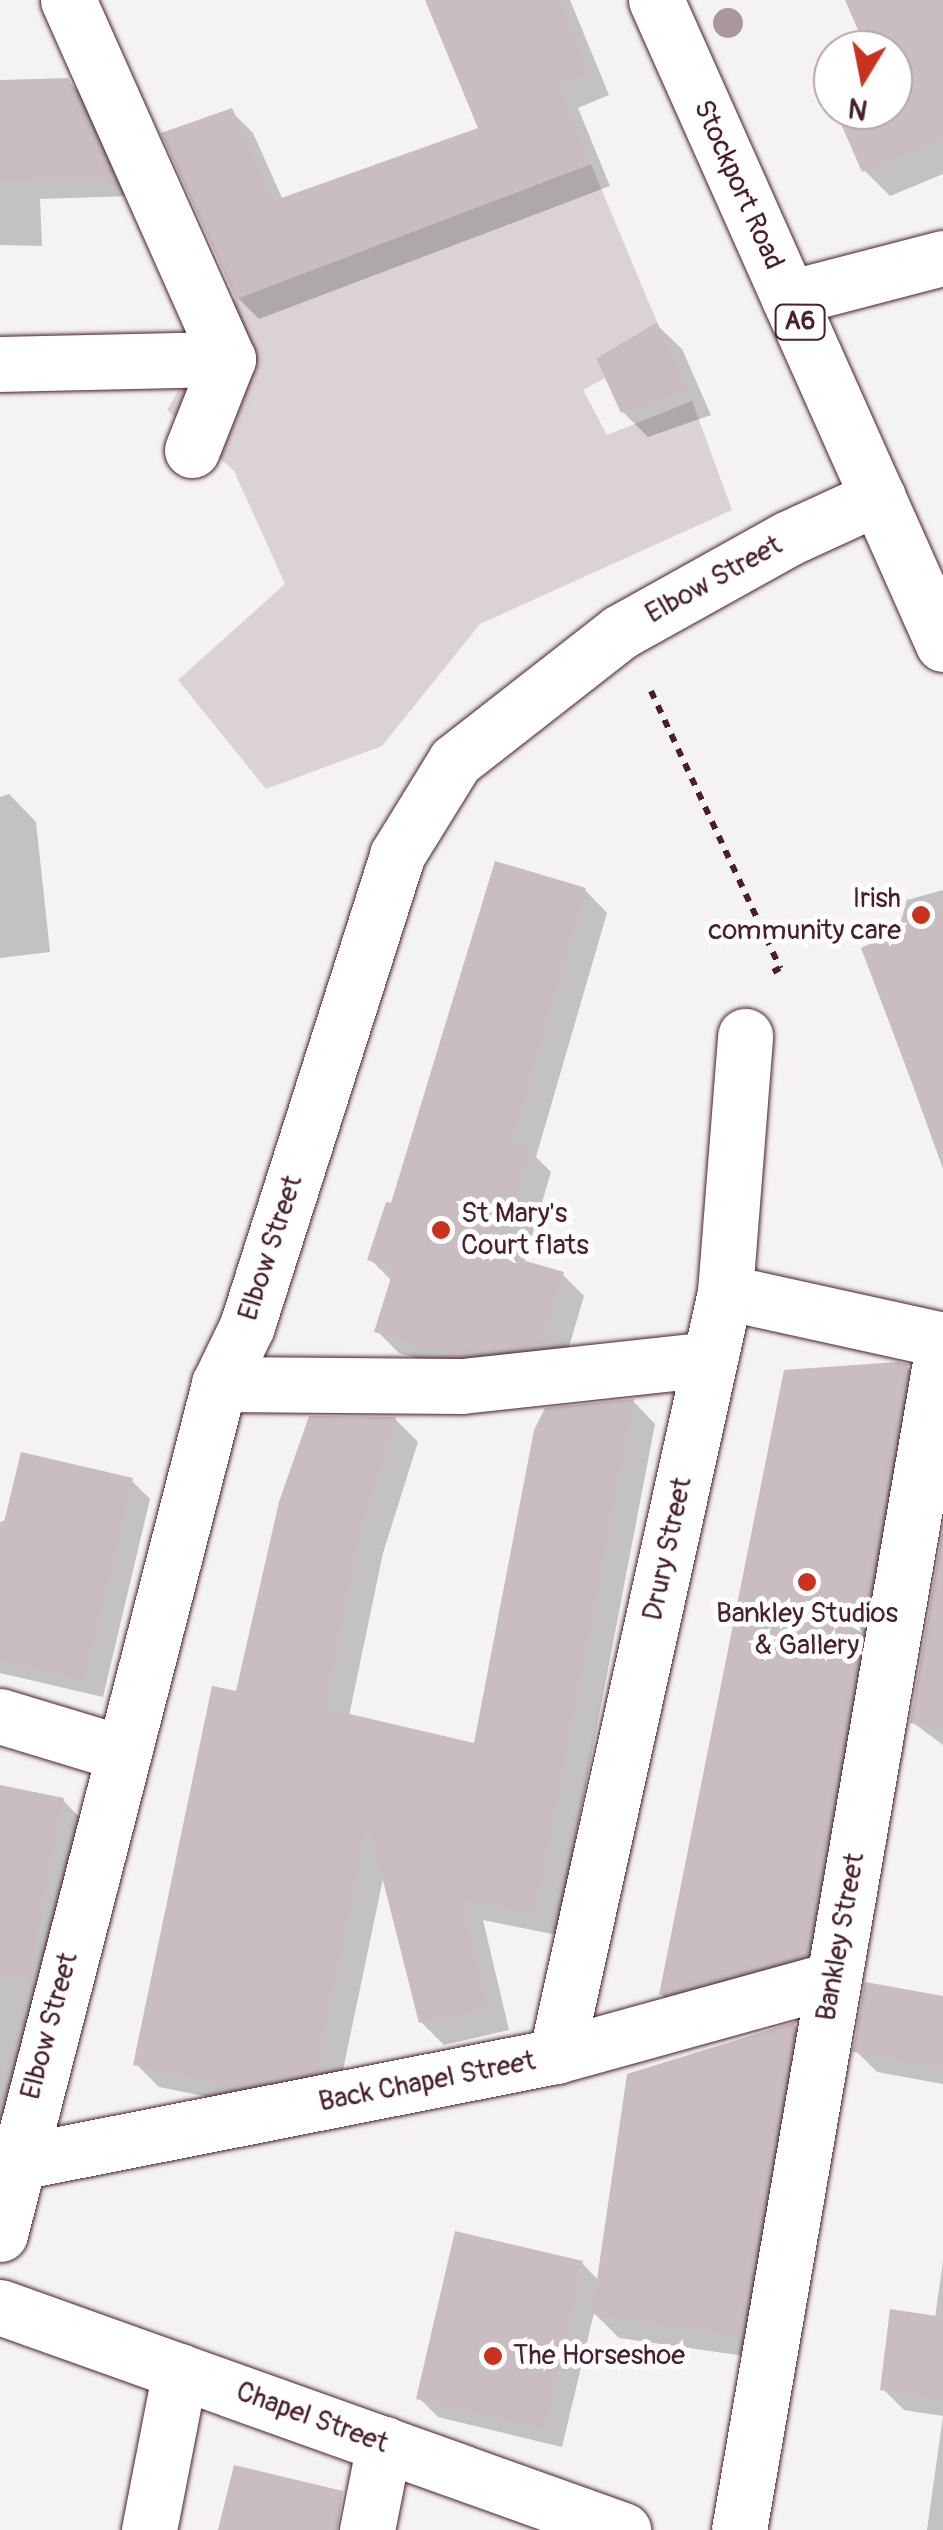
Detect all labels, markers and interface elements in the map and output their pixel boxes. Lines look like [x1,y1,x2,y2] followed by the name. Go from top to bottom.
[813,30,913,130] north arrow
[846,89,870,127] text: N
[686,95,790,275] street label: Stockport Road
[772,302,828,342] road number: A6
[640,529,788,631] street label: Elbow Street
[708,882,901,948] place label: Irish community care
[910,904,932,926] marker: Irish community care
[232,1171,310,1325] street label: Elbow Street
[461,1197,589,1263] place label: St Mary's Court flats
[430,1219,452,1241] marker: St Mary's Court flats
[636,1474,700,1624] street label: Drury Street
[796,1571,818,1593] marker: Bankley Studios & Gallery
[716,1597,898,1663] place label: Bankley Studios & Gallery
[810,1850,872,2024] street label: Bankley Street
[14,1949,86,2103] street label: Elbow Street
[316,2045,538,2119] street label: Back Chapel Street
[513,2339,685,2373] place label: The Horseshoe
[482,2345,504,2367] marker: The Horseshoe
[231,2375,393,2461] street label: Chapel Street

